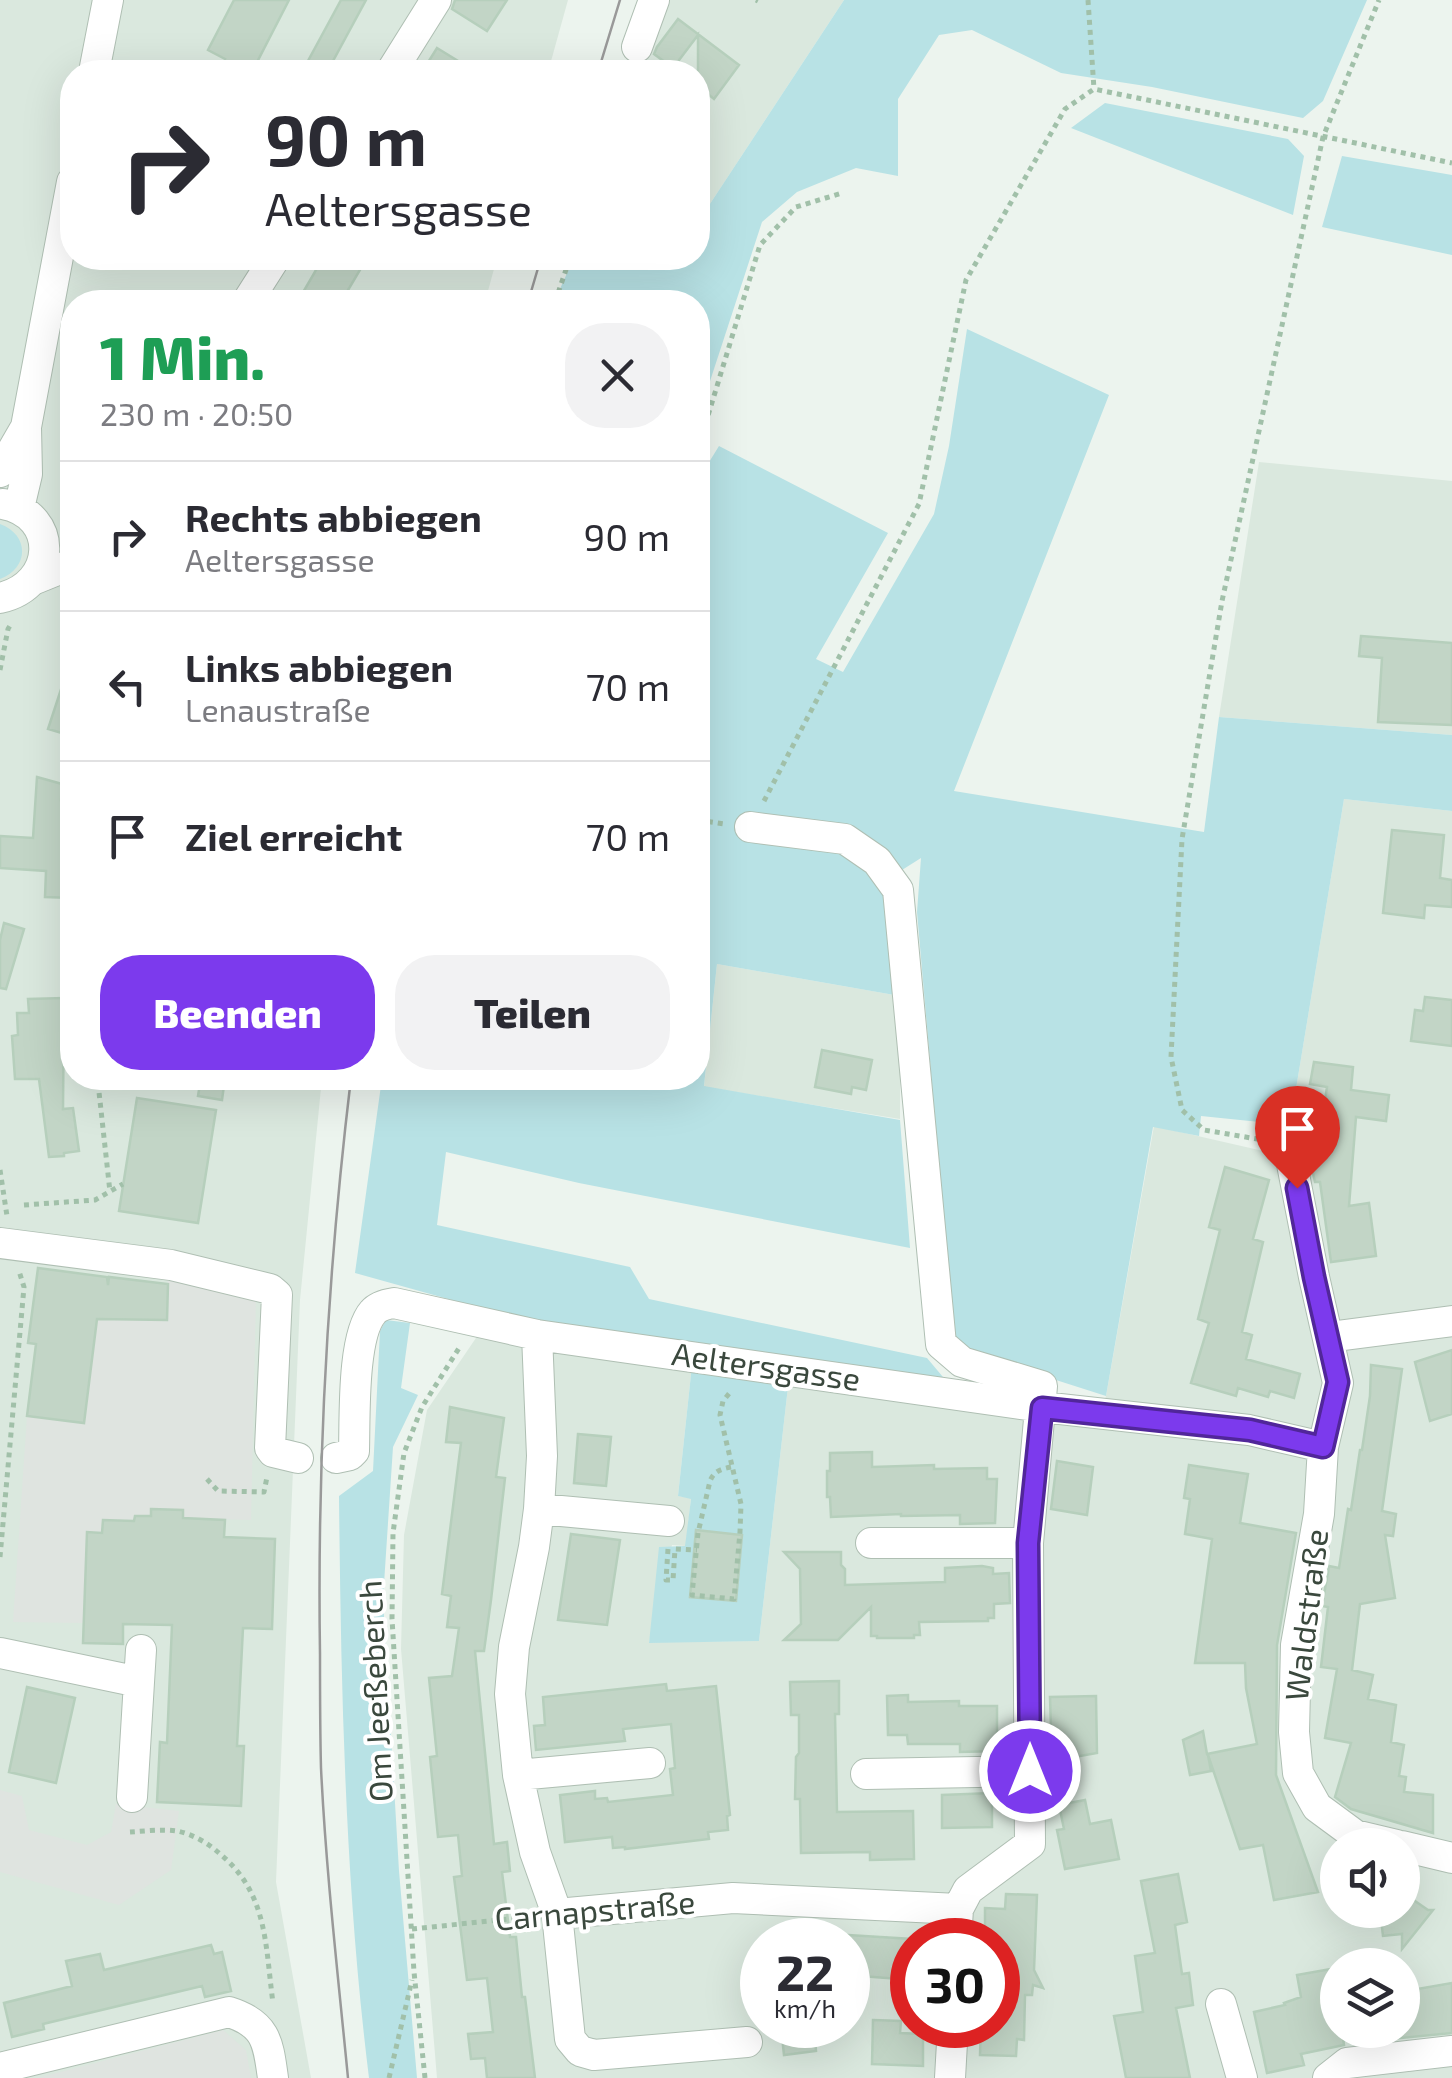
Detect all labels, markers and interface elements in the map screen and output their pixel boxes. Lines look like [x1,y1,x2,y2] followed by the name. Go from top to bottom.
[265,96,427,180] text: 90 m
[100,100,230,230] icon: right
[265,181,532,235] text: Aeltersgasse
[100,320,265,392] text: 1 Min.
[565,323,670,428] button: close
[100,394,293,432] text: 230 m · 20:50
[185,494,482,540] text: Rechts abbiegen
[100,509,155,564] icon: right
[584,513,670,559] text: 90 m
[185,540,375,578] text: Aeltersgasse
[185,644,453,690] text: Links abbiegen
[100,659,155,714] icon: left
[586,663,670,709] text: 70 m
[185,690,371,728] text: Lenaustraße
[100,809,155,864] icon: arrive
[185,813,402,859] text: Ziel erreicht
[586,813,670,859] text: 70 m
[100,955,375,1070] button: Beenden
[395,955,670,1070] button: Teilen
[1255,1086,1340,1189] pin
[1270,1101,1325,1156] icon: arrive
[670,1333,863,1397] street label: Aeltersgasse
[1276,1527,1334,1703] street label: Waldstraße
[349,1579,399,1803] street label: Om Jeeßeberch
[978,1719,1082,1823] position arrow
[1320,1828,1420,2048] map controls
[1320,1828,1420,1928] button: sound
[493,1881,697,1937] street label: Carnapstraße
[890,1918,1020,2048] speed limit sign: 30
[776,1941,834,2001] text: 22
[1320,1948,1420,2048] button: layers
[774,1993,836,2023] text: km/h

